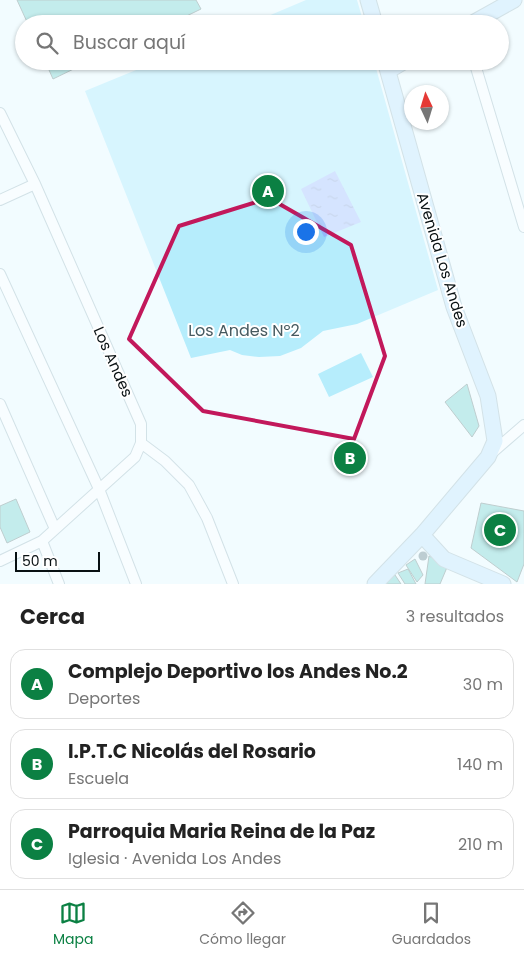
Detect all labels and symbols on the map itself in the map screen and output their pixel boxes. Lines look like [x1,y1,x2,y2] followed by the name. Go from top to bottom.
[404,85,449,130] north arrow
[252,172,284,210] pin: A
[412,190,473,330] street label: Avenida Los Andes
[293,219,319,245] your location
[188,319,300,342] district label: Los Andes Nº2
[89,323,138,400] street label: Los Andes
[334,439,366,477] pin: B
[484,511,516,549] pin: C
[15,549,100,572] scale bar

